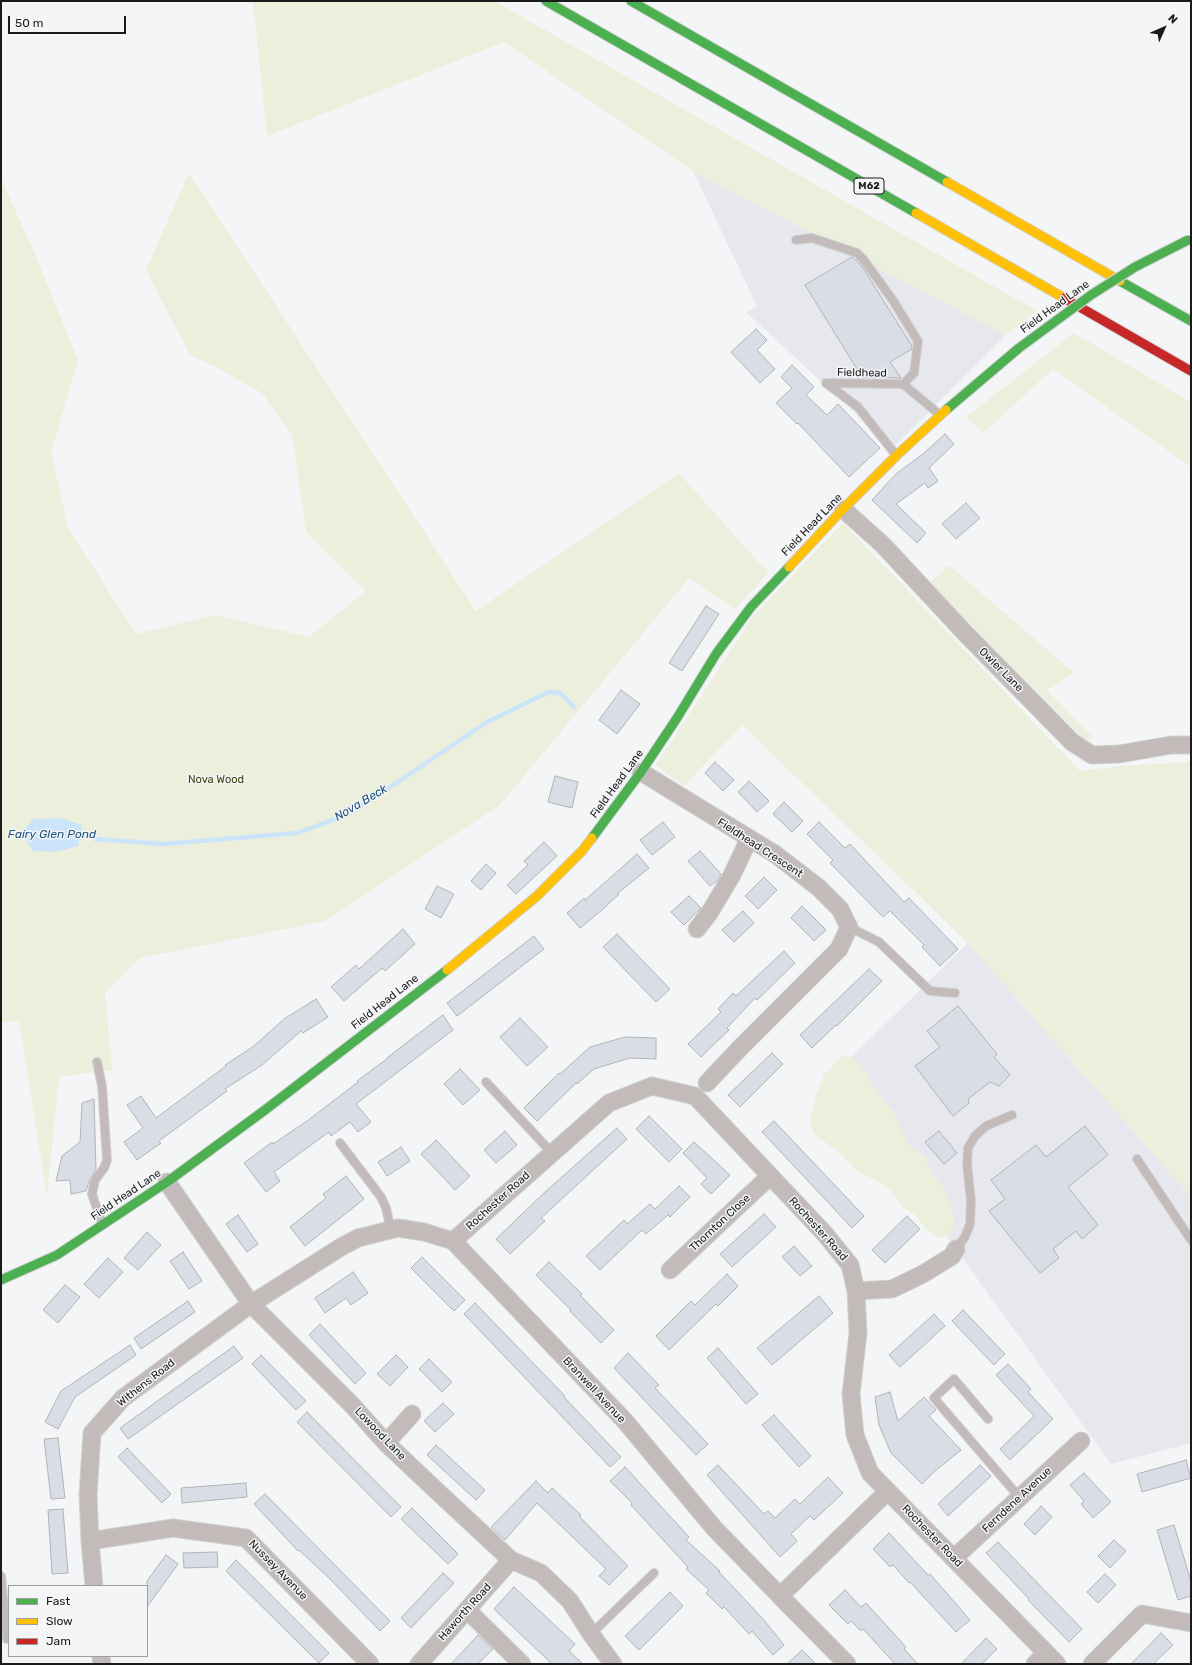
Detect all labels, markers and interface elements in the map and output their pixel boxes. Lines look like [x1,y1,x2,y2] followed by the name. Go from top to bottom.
[10,8,128,34] scale bar
[1144,8,1184,48] north arrow
[1165,12,1180,27] text: N
[15,16,43,30] text: 50 m
[854,178,884,194] road number: M62
[1018,278,1092,336] street label: Field Head Lane
[837,366,887,380] street label: Fieldhead
[779,491,845,559] street label: Field Head Lane
[976,645,1026,695] street label: Owler Lane
[588,747,646,821] street label: Field Head Lane
[188,773,244,787] park label: Nova Wood
[332,782,390,824] water label: Nova Beck
[715,816,805,880] street label: Fieldhead Crescent
[8,828,96,842] water label: Fairy Glen Pond
[349,972,421,1032] street label: Field Head Lane
[88,1167,164,1223] street label: Field Head Lane
[463,1169,533,1233] street label: Rochester Road
[687,1192,753,1254] street label: Thornton Close
[786,1194,850,1264] street label: Rochester Road
[560,1354,628,1426] street label: Branwell Avenue
[114,1356,178,1410] street label: Withens Road
[352,1405,408,1463] street label: Lowood Lane
[980,1464,1054,1536] street label: Ferndene Avenue
[899,1502,965,1570] street label: Rochester Road
[246,1537,310,1603] street label: Nussey Avenue
[436,1581,494,1643] street label: Haworth Road
[8,1585,148,1657] legend
[46,1594,70,1608] text: Fast
[46,1614,73,1628] text: Slow
[46,1634,71,1648] text: Jam

